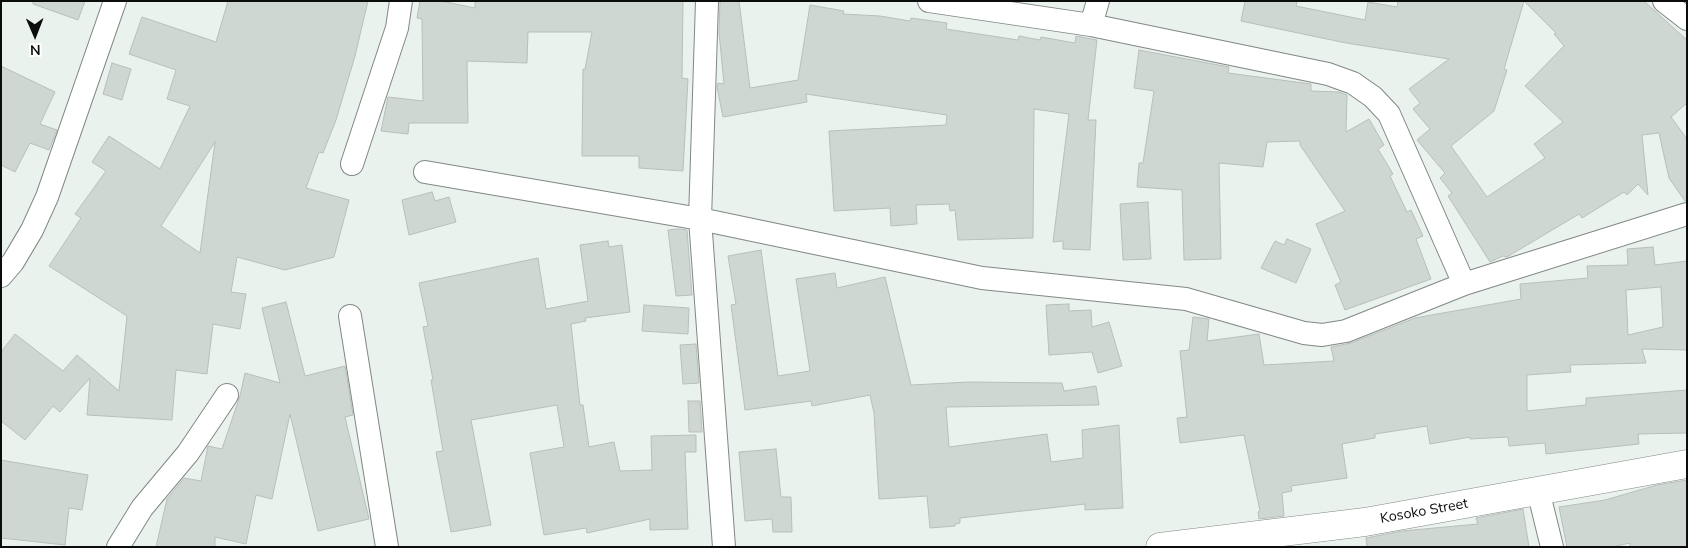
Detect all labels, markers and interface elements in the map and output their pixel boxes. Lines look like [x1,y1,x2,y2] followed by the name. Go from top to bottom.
[10,10,60,60] north arrow
[30,41,41,59] text: N
[1379,495,1469,527] street label: Kosoko Street

